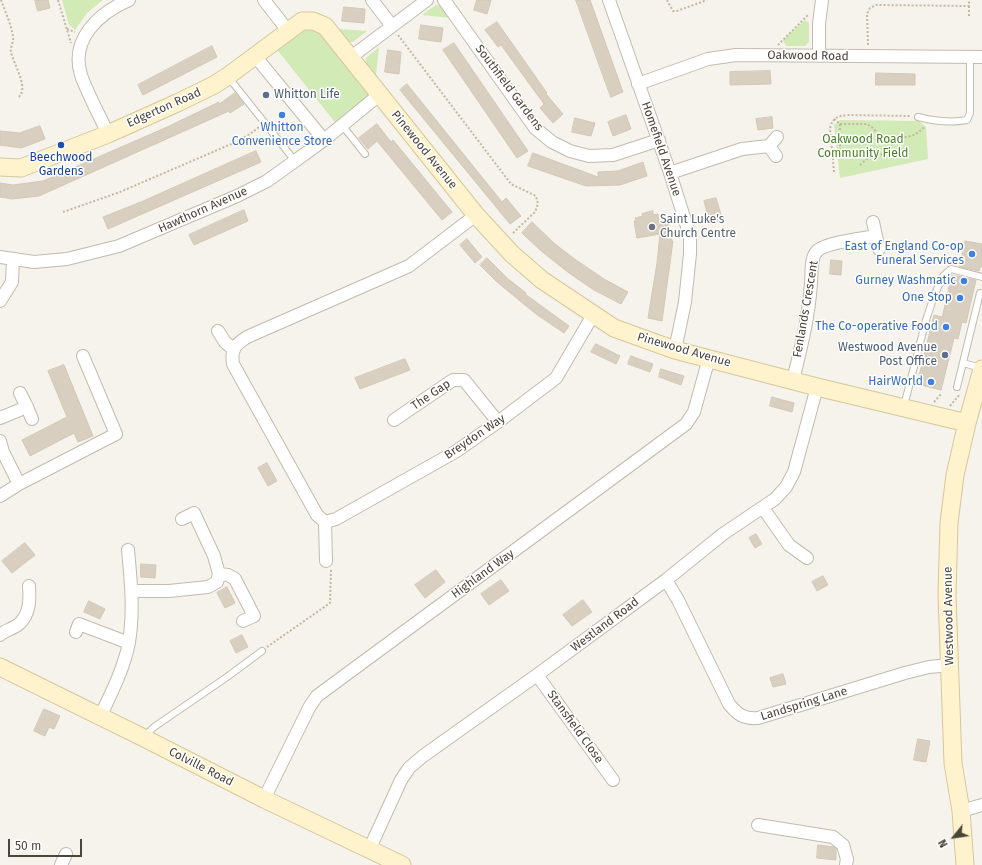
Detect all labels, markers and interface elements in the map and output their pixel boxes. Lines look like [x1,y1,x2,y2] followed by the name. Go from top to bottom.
[472,42,546,134] street label: Southfield Gardens
[767,48,849,64] street label: Oakwood Road
[125,85,203,131] street label: Edgerton Road
[274,88,340,102] place label: Whitton Life
[261,90,271,100] marker: Whitton Life
[638,100,684,198] street label: Homefield Avenue
[388,108,460,192] street label: Pinewood Avenue
[277,110,287,120] marker: Whitton Convenience Store
[232,121,332,149] place label: Whitton Convenience Store
[818,133,908,161] park label: Oakwood Road Community Field
[56,140,66,150] marker: Beechwood Gardens
[30,151,92,179] place label: Beechwood Gardens
[156,184,250,236] street label: Hawthorn Avenue
[660,213,736,241] place label: Saint Luke's Church Centre
[647,222,657,232] marker: Saint Luke's Church Centre
[845,240,964,268] place label: East of England Co-op Funeral Services
[967,249,977,259] marker: East of England Co-op Funeral Services
[790,259,822,359] street label: Fenlands Crescent
[855,274,956,288] place label: Gurney Washmatic
[959,276,969,286] marker: Gurney Washmatic
[902,291,952,305] place label: One Stop
[955,293,965,303] marker: One Stop
[815,320,938,334] place label: The Co-operative Food
[941,322,951,332] marker: The Co-operative Food
[636,330,732,370] street label: Pinewood Avenue
[838,341,937,369] place label: Westwood Avenue Post Office
[940,350,950,360] marker: Westwood Avenue Post Office
[868,375,923,389] place label: HairWorld
[409,377,453,413] street label: The Gap
[926,377,936,387] marker: HairWorld
[442,411,508,463] street label: Breydon Way
[449,546,517,602] street label: Highland Way
[941,566,957,666] street label: Westwood Avenue
[568,595,642,655] street label: Westland Road
[759,684,849,724] street label: Landspring Lane
[544,688,606,766] street label: Stansfield Close
[166,745,236,789] street label: Colville Road
[934,817,974,857] north arrow
[10,831,84,857] scale bar
[936,837,951,850] text: N
[15,839,41,853] text: 50 m

